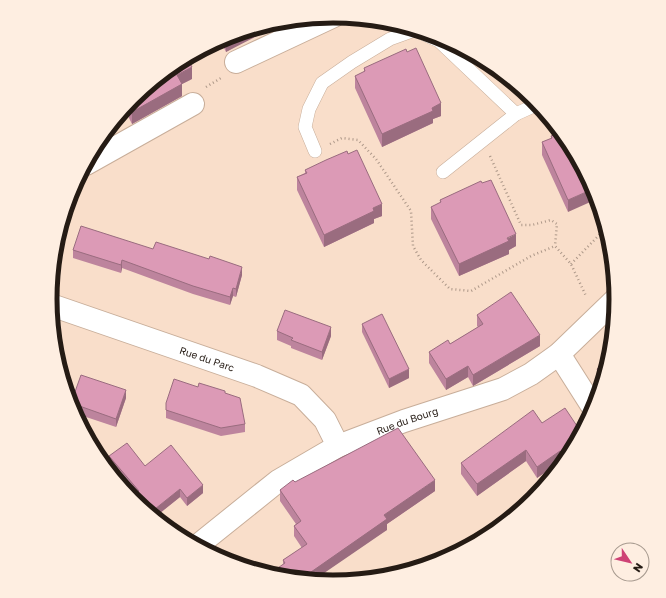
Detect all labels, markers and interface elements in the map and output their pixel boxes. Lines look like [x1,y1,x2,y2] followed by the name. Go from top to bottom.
[178,344,236,374] street label: Rue du Parc
[375,404,439,437] street label: Rue du Bourg
[610,542,650,582] north arrow
[631,561,646,575] text: N

